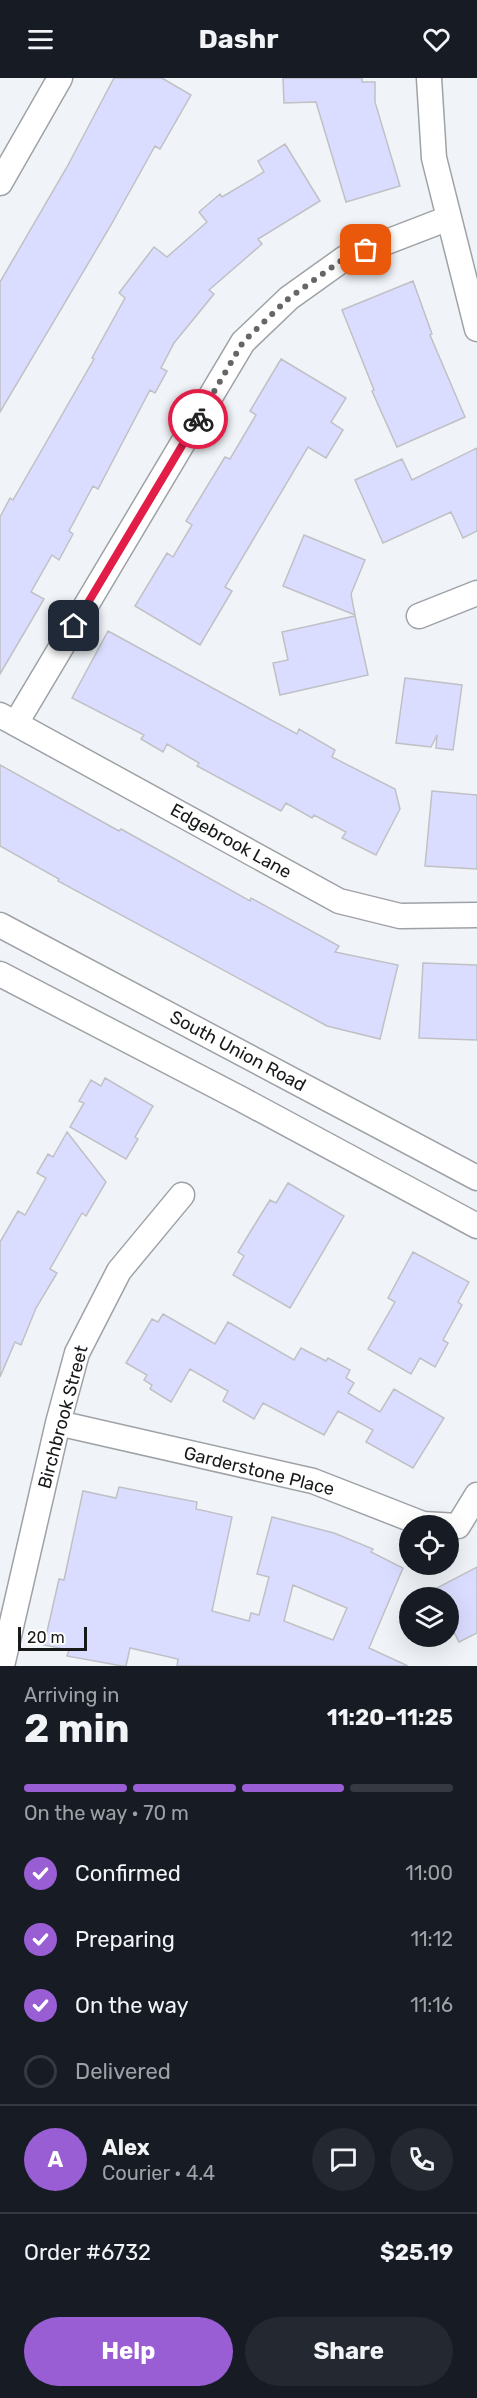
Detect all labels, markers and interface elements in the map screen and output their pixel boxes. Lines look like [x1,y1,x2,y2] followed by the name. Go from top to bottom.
[24,23,57,56] icon: menu
[198,23,279,55] text: Dashr
[420,23,453,56] icon: heart
[340,224,391,275] pin
[349,233,382,266] icon: bag
[168,389,228,449] courier
[182,403,215,436] icon: bike
[48,600,99,651] pin
[57,609,90,642] icon: home
[167,799,295,883] street label: Edgebrook Lane
[166,1006,310,1096] street label: South Union Road
[33,1343,93,1491] street label: Birchbrook Street
[181,1442,337,1500] street label: Garderstone Place
[399,1515,459,1647] map controls
[399,1515,459,1575] button: locate
[399,1587,459,1647] button: layers
[18,1624,87,1652] scale bar
[27,1628,65,1647] text: 20 m
[24,1683,119,1707] text: Arriving in
[327,1704,453,1731] text: 11:20–11:25
[24,1706,130,1752] text: 2 min
[24,1801,189,1825] text: On the way · 70 m
[24,1857,57,1890] icon: check
[75,1860,181,1887] text: Confirmed
[405,1861,453,1885] text: 11:00
[24,1923,57,1956] icon: check
[75,1926,175,1953] text: Preparing
[410,1927,453,1951] text: 11:12
[24,1989,57,2022] icon: check
[75,1992,189,2019] text: On the way
[410,1993,453,2017] text: 11:16
[75,2058,171,2085] text: Delivered
[312,2128,375,2191] button: chat
[390,2128,453,2191] button: phone
[102,2134,150,2161] text: Alex
[48,2146,63,2173] text: A
[102,2161,215,2185] text: Courier · 4.4
[24,2239,151,2266] text: Order #6732
[380,2239,453,2266] text: $25.19
[24,2317,233,2386] button: Help
[245,2317,453,2386] button: Share

